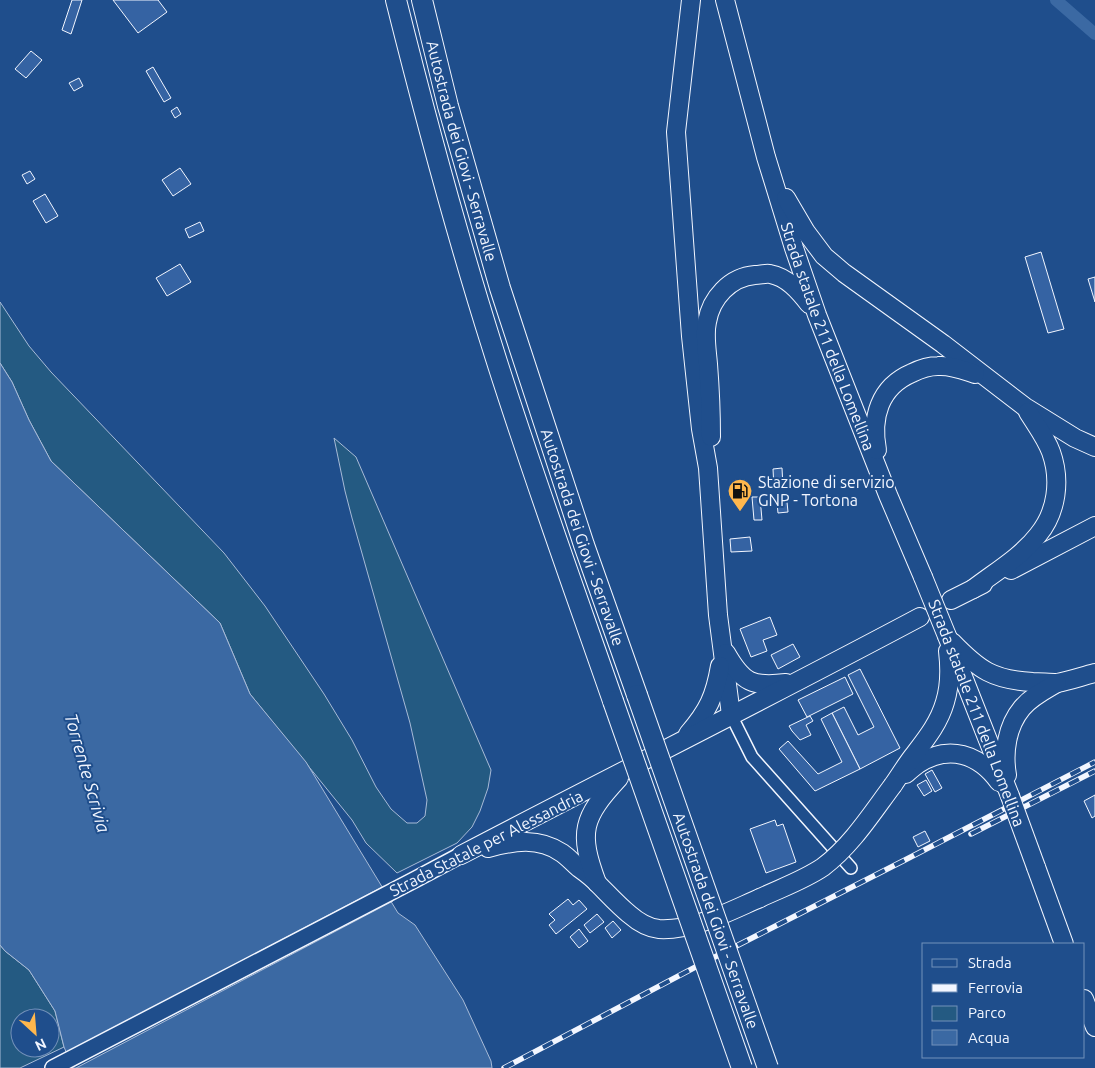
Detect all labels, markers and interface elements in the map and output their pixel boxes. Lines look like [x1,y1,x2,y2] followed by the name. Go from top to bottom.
[423,39,501,263] street label: Autostrada dei Giovi - Serravalle
[778,220,878,453] street label: Strada statale 211 della Lomellina
[538,426,628,648] street label: Autostrada dei Giovi - Serravalle
[758,473,895,509] place label: Stazione di servizio GNP - Tortona
[727,478,753,512] fuel station icon: Stazione di servizio GNP - Tortona
[925,597,1029,829] street label: Strada statale 211 della Lomellina
[61,711,115,835] water label: Torrente Scrivia
[386,786,586,900] street label: Strada Statale per Alessandria
[670,810,762,1031] street label: Autostrada dei Giovi - Serravalle
[922,943,1085,1058] legend
[968,954,1012,971] text: Strada
[968,979,1023,996] text: Ferrovia
[968,1004,1006,1021] text: Parco
[10,1008,60,1058] north arrow
[968,1029,1010,1046] text: Acqua
[32,1035,49,1054] text: N

